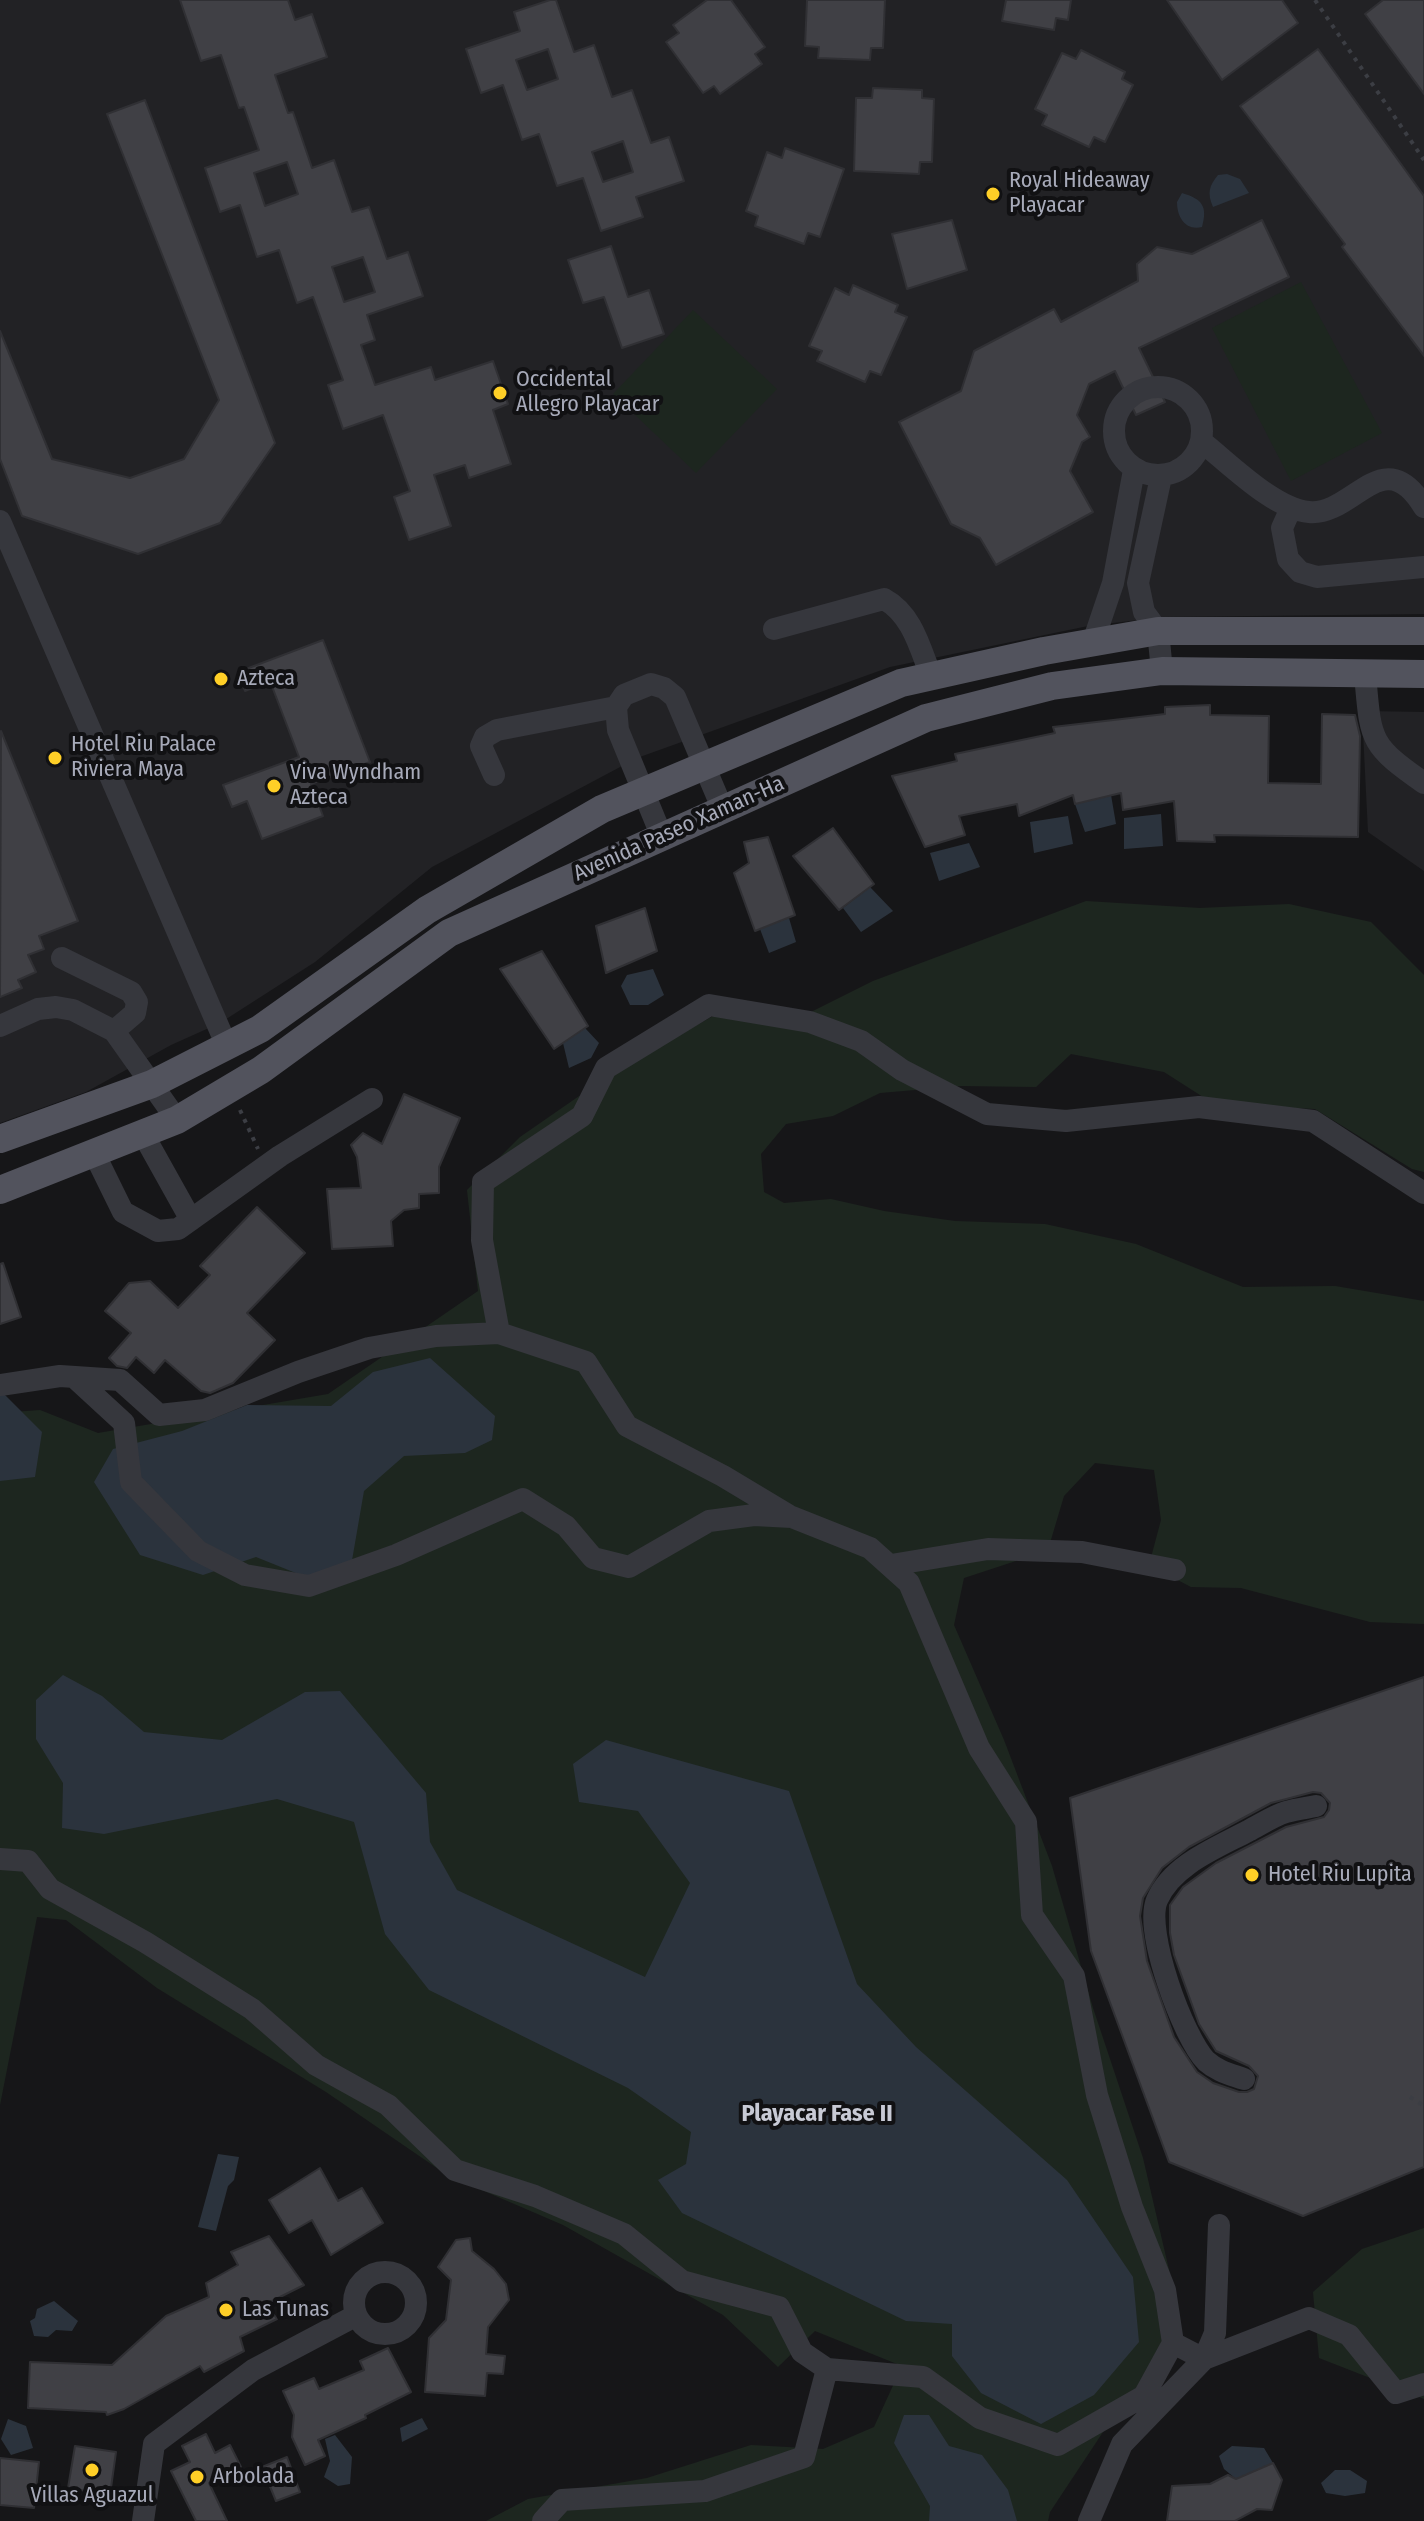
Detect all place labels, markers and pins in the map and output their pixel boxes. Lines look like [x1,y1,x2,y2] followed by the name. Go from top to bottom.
[1009,168,1150,220] place label: Royal Hideaway Playacar
[984,185,1002,203] marker: Royal Hideaway Playacar
[516,367,659,418] place label: Occidental Allegro Playacar
[491,384,509,402] marker: Occidental Allegro Playacar
[237,666,295,692] place label: Azteca
[212,670,230,688] marker: Azteca
[71,732,216,784] place label: Hotel Riu Palace Riviera Maya
[46,749,64,767] marker: Hotel Riu Palace Riviera Maya
[290,760,421,812] place label: Viva Wyndham Azteca
[265,777,283,795] marker: Viva Wyndham Azteca
[1268,1862,1412,1888] place label: Hotel Riu Lupita
[1243,1866,1261,1884] marker: Hotel Riu Lupita
[242,2297,329,2323] place label: Las Tunas
[217,2301,235,2319] marker: Las Tunas
[83,2461,101,2479] marker: Villas Aguazul
[213,2464,295,2490] place label: Arbolada
[188,2468,206,2486] marker: Arbolada
[30,2483,154,2509] place label: Villas Aguazul

